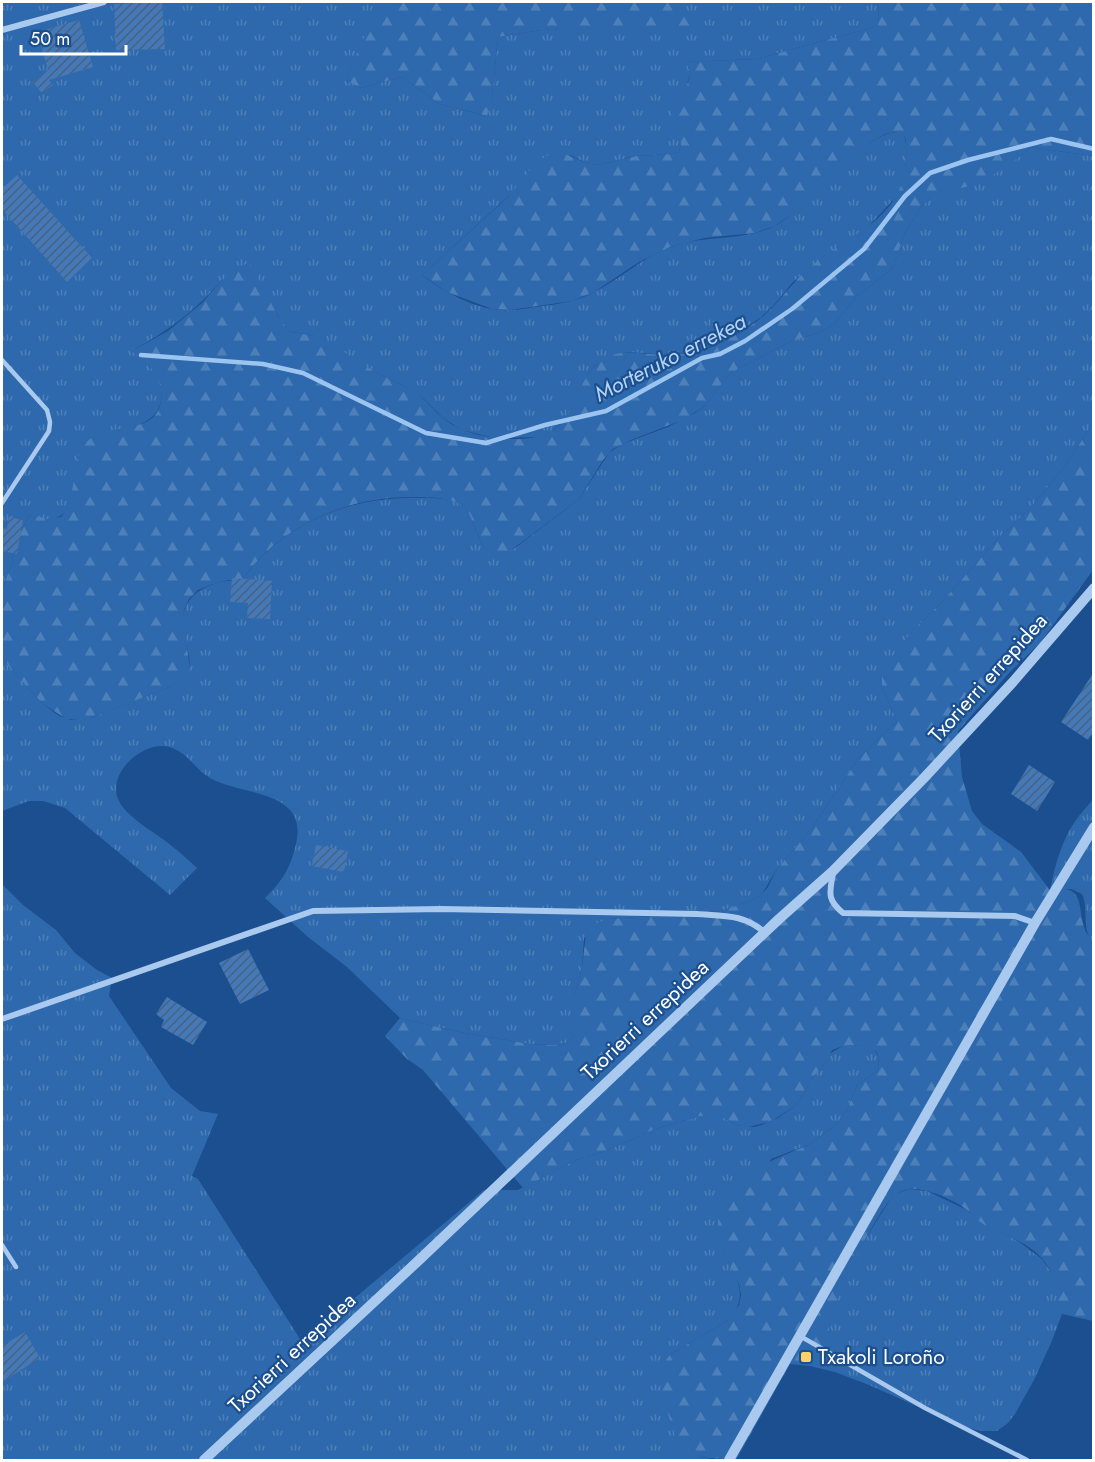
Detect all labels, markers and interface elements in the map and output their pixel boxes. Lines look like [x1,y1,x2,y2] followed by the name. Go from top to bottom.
[21,18,126,56] scale bar
[30,26,70,52] text: 50 m
[588,305,752,409] water label: Morteruko errekea
[922,607,1054,749] street label: Txorierri errepidea
[575,953,715,1087] street label: Txorierri errepidea
[222,1286,362,1420] street label: Txorierri errepidea
[818,1342,945,1372] place label: Txakoli Loroño
[799,1350,813,1364] marker: Txakoli Loroño

